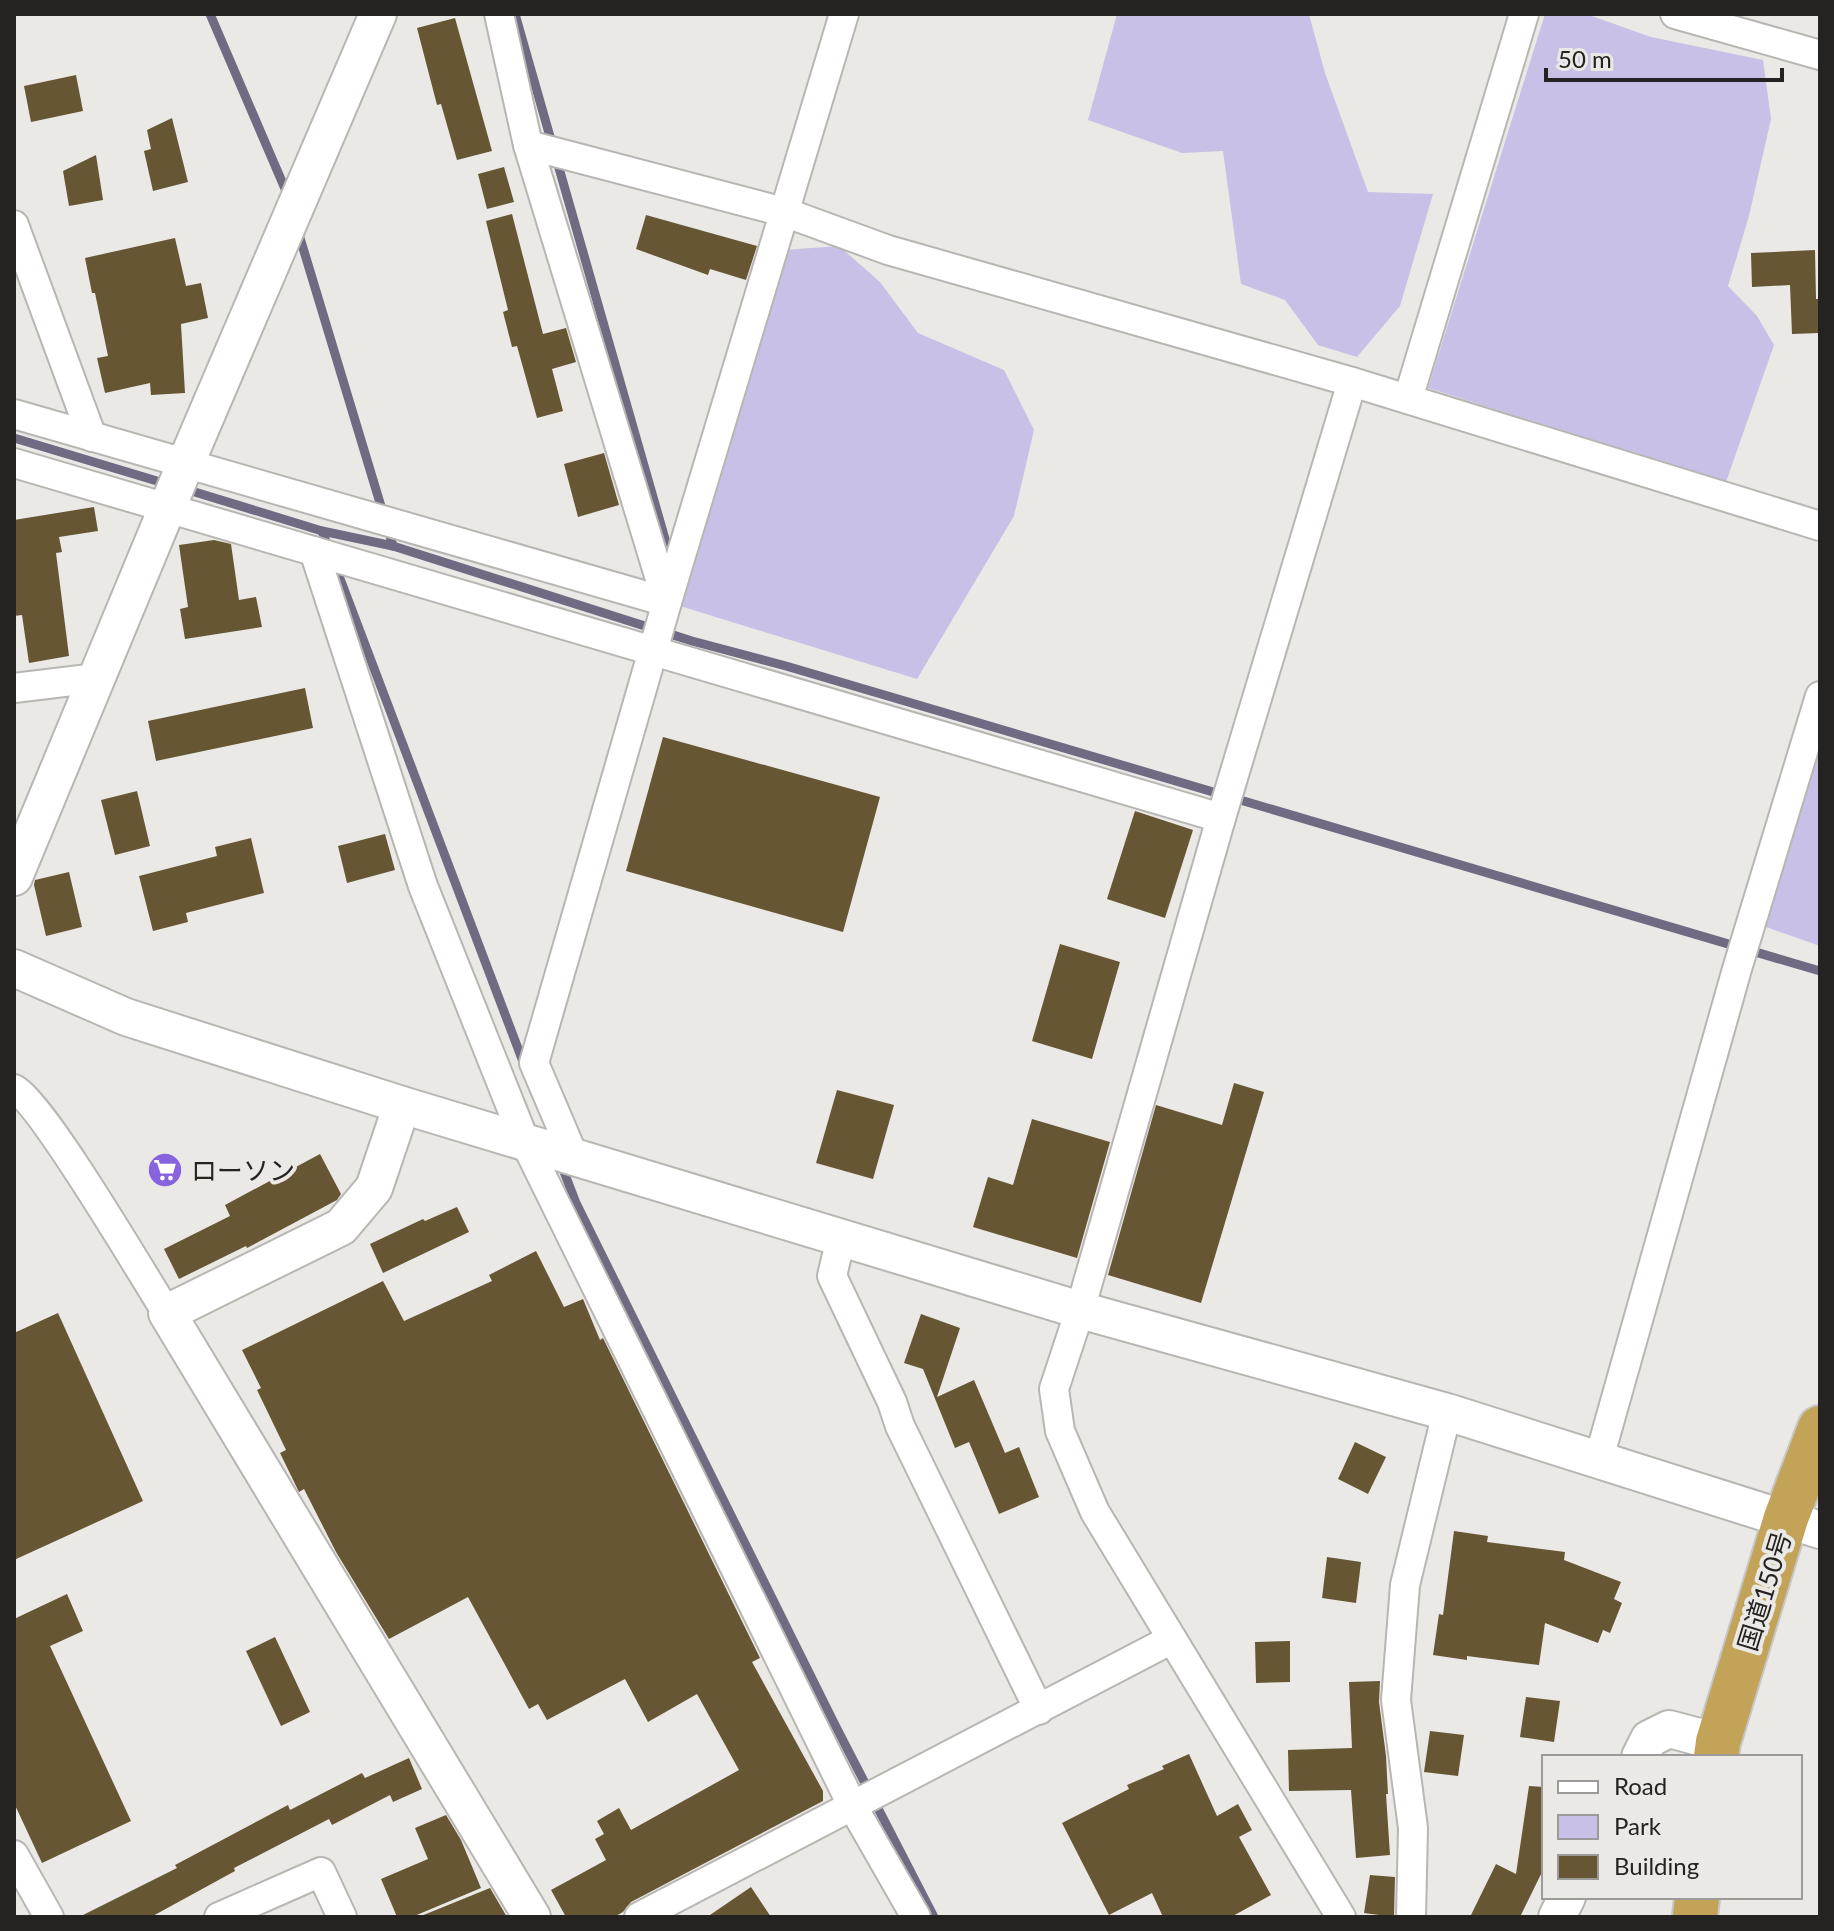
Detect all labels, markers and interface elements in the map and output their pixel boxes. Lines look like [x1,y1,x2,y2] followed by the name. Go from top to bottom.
[1546,32,1782,82] scale bar
[1558,44,1612,73] text: 50 m
[146,1151,184,1189] supermarket icon: ローソン
[191,1154,295,1186] place label: ローソン
[1731,1527,1797,1655] street label: 国道150号
[1542,1755,1802,1899] legend
[1614,1771,1667,1800] text: Road
[1614,1811,1662,1840] text: Park
[1614,1851,1699,1880] text: Building

